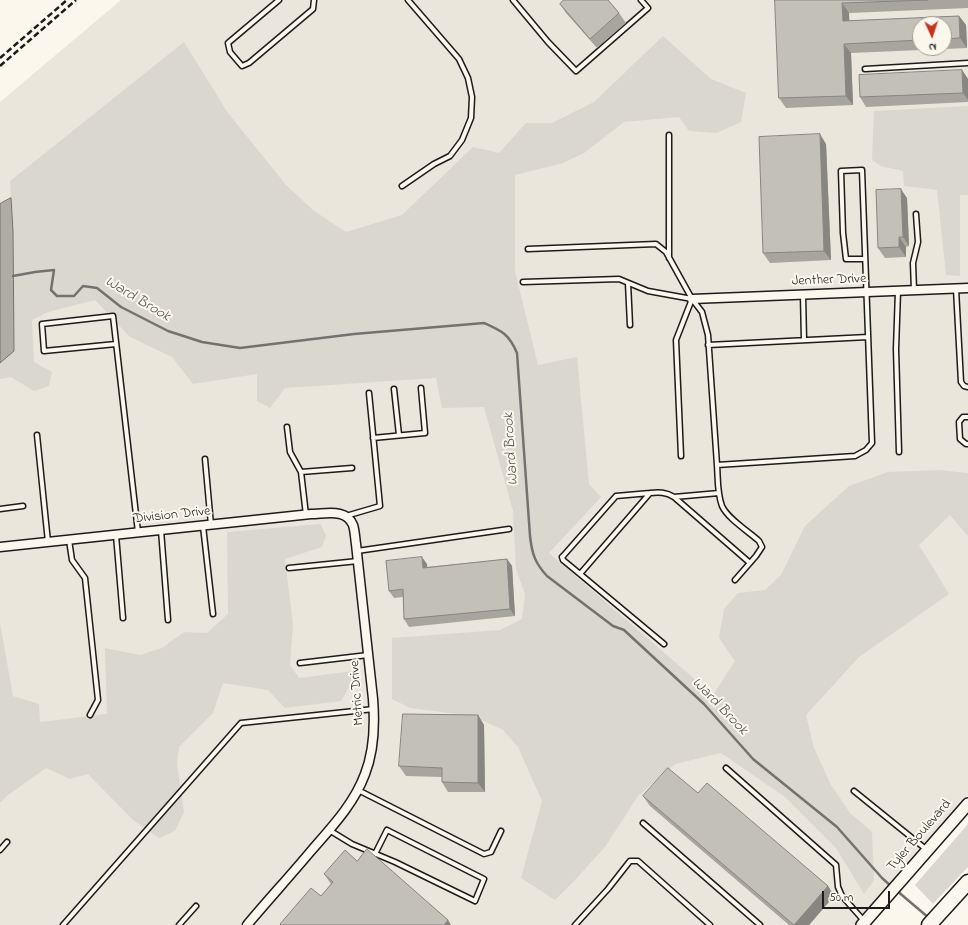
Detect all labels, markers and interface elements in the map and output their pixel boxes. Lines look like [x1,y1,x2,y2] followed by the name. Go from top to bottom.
[912,16,952,56] north arrow
[928,39,937,55] text: N
[791,271,867,291] street label: Jenther Drive
[101,273,173,327] water label: Ward Brook
[500,412,524,486] water label: Ward Brook
[133,504,211,528] street label: Division Drive
[347,660,369,726] street label: Metric Drive
[687,674,751,740] water label: Ward Brook
[884,797,956,875] street label: Tyler Boulevard
[824,883,892,909] scale bar
[829,889,853,907] text: 50 m

